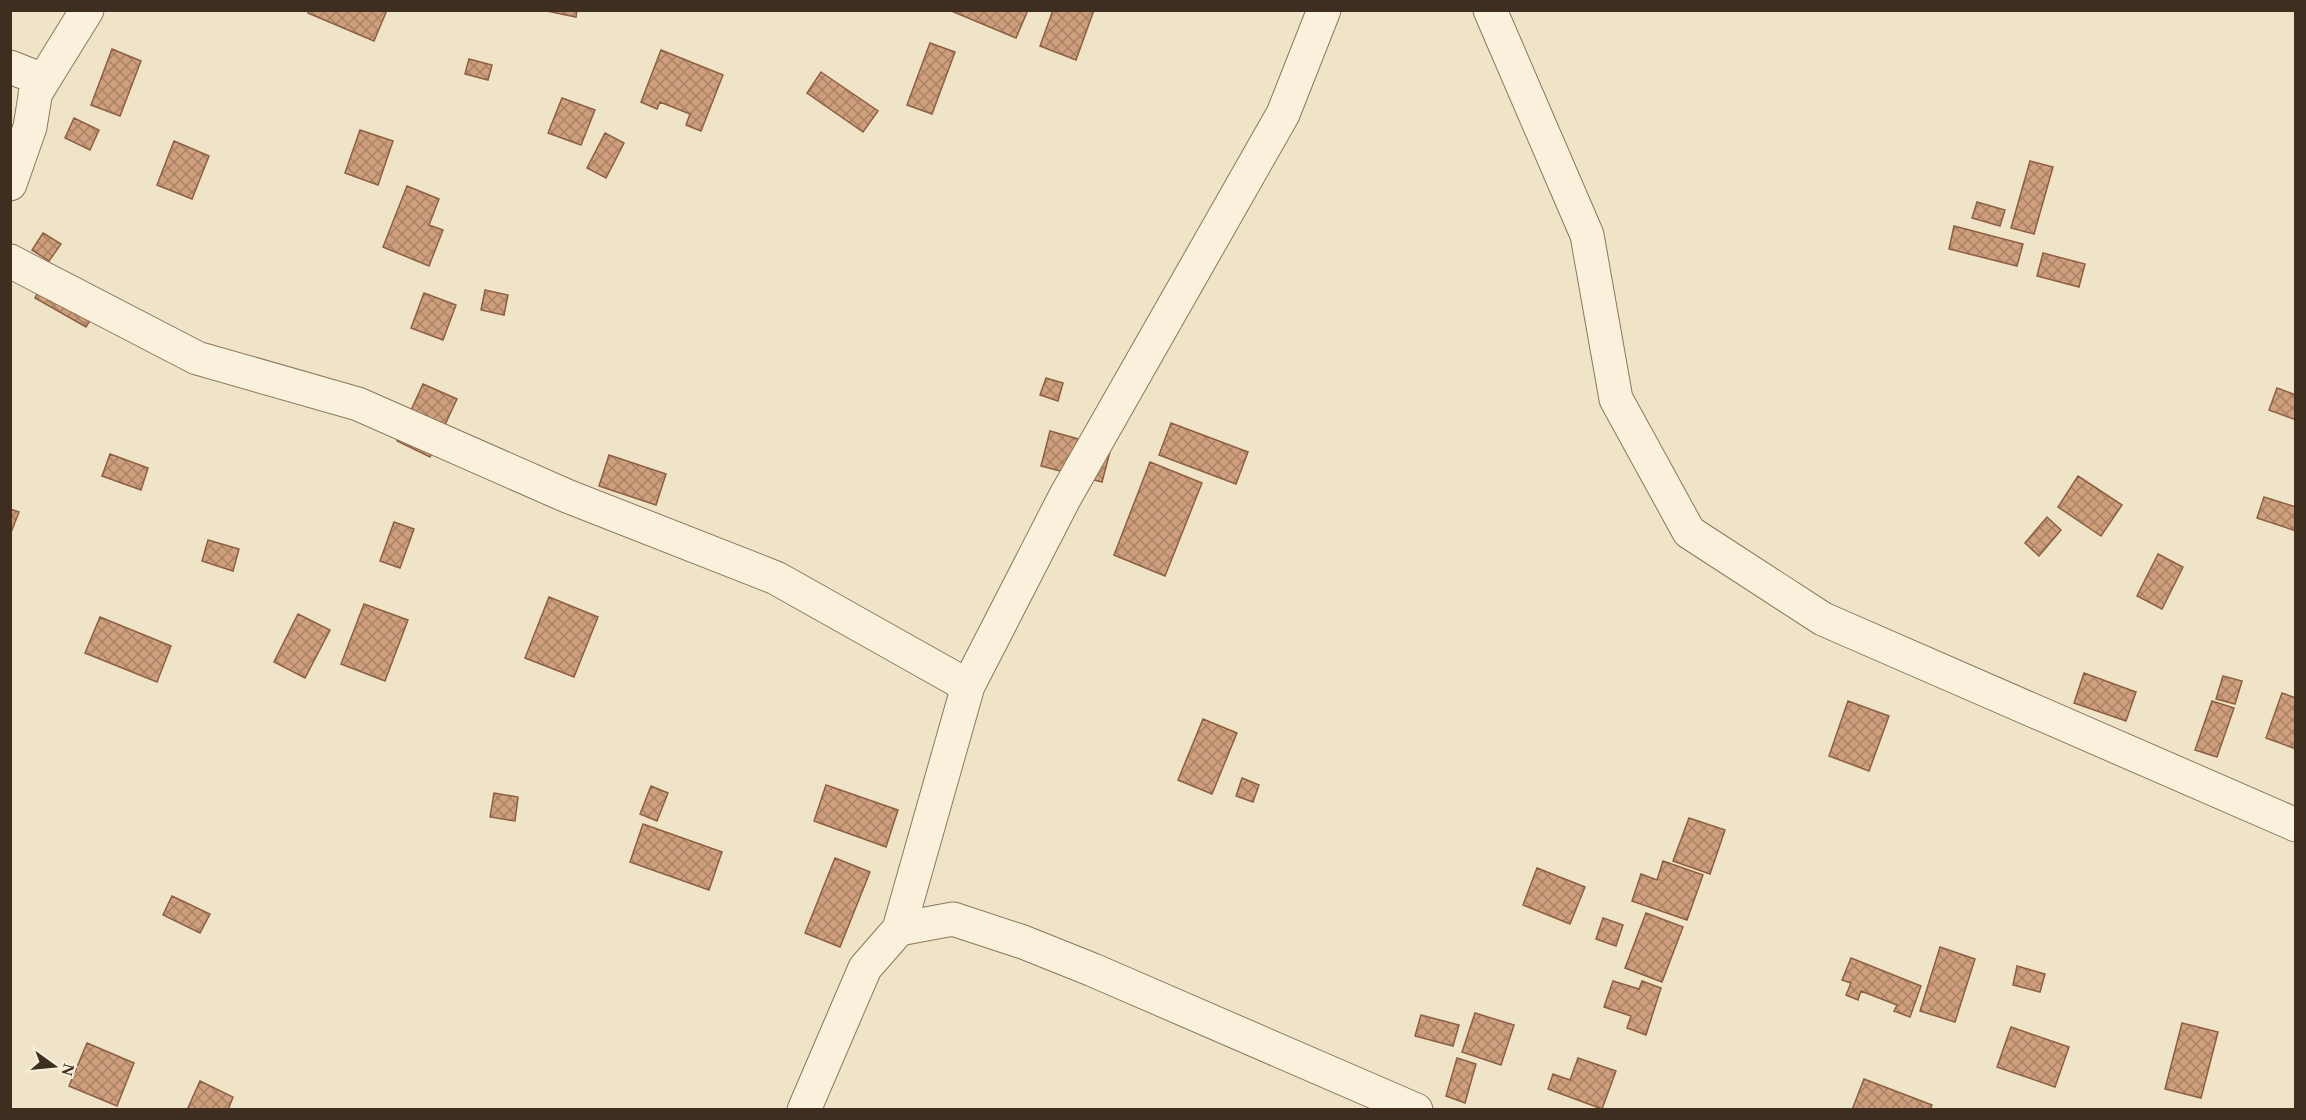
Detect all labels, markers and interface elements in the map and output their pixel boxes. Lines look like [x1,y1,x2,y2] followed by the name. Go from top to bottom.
[24,1036,84,1096] north arrow
[58,1062,78,1078] text: N

